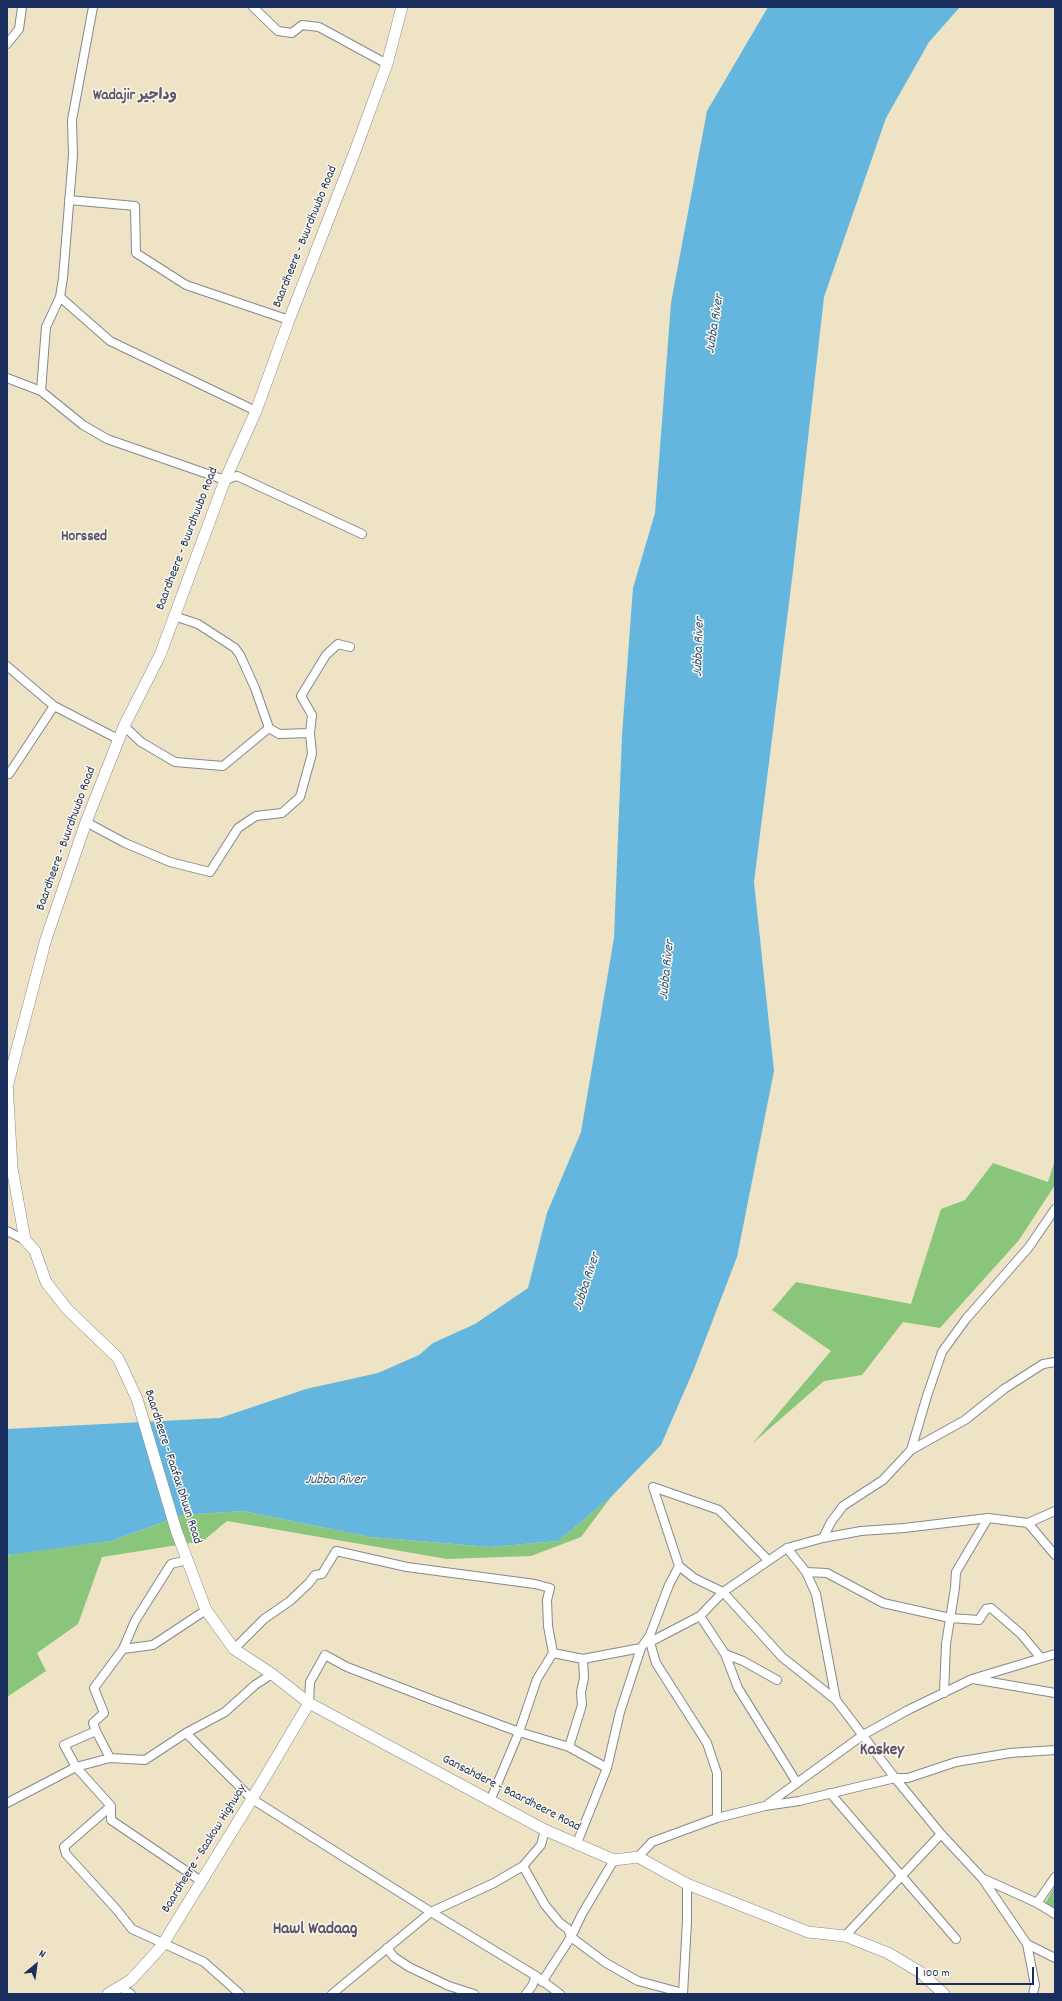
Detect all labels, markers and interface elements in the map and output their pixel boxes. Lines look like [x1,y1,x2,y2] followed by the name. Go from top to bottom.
[93,88,177,106] district label: Wadajir وداجير
[270,164,342,310] street label: Baardheere - Buurdhuubo Road
[703,293,729,355] water label: Jubba River
[154,465,222,613] street label: Baardheere - Buurdhuubo Road
[61,529,107,547] district label: Horssed
[691,617,709,677] water label: Jubba River
[34,765,100,913] street label: Baardheere - Buurdhuubo Road
[657,939,679,1001] water label: Jubba River
[571,1251,605,1313] water label: Jubba River
[140,1388,204,1546] street label: Baardheere - Faafax Dhuun Road
[305,1473,365,1489] water label: Jubba River
[860,1742,904,1762] district label: Kaskey
[439,1752,583,1836] street label: Gansahdere - Baardheere Road
[159,1782,251,1916] street label: Baardheere - Saakow Highway
[273,1921,357,1941] district label: Hawl Wadaag
[16,1945,56,1985] north arrow
[36,1946,48,1963] text: N
[918,1959,1036,1985] scale bar
[923,1965,950,1982] text: 100 m

